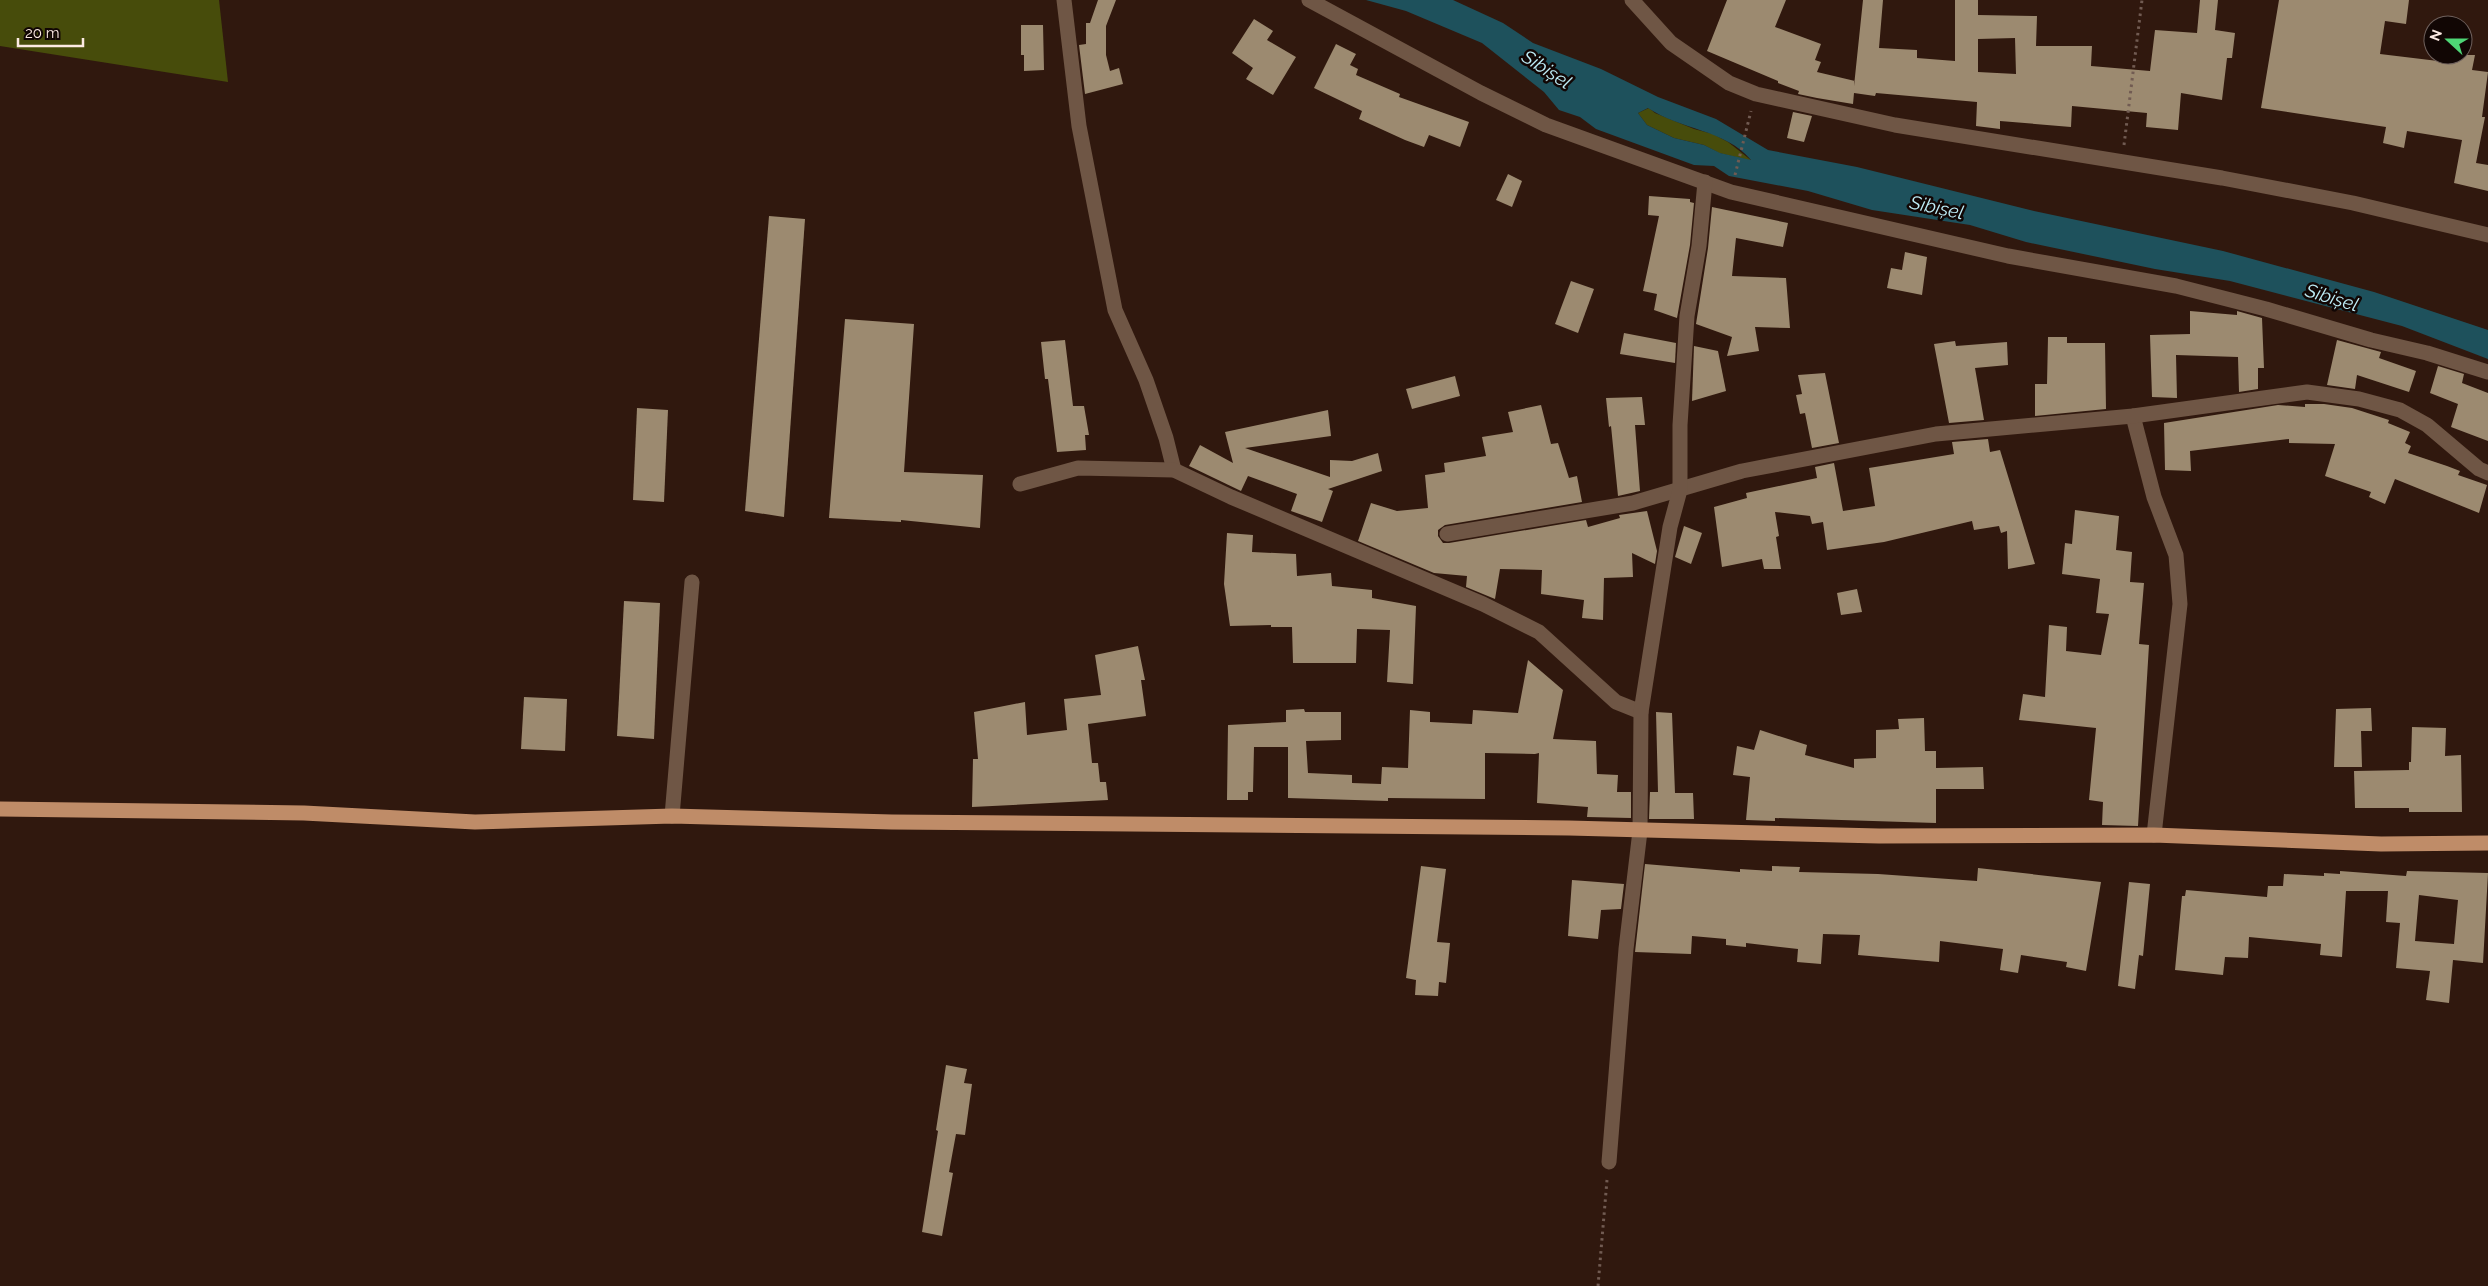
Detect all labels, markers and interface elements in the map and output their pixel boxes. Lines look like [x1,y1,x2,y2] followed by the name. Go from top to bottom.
[18,15,82,47] scale bar
[2423,15,2473,65] north arrow
[25,24,60,42] text: 20 m
[2426,27,2445,43] text: N
[1517,44,1576,93] water label: Sibișel
[1907,190,1966,223] water label: Sibișel
[2302,278,2361,315] water label: Sibișel

